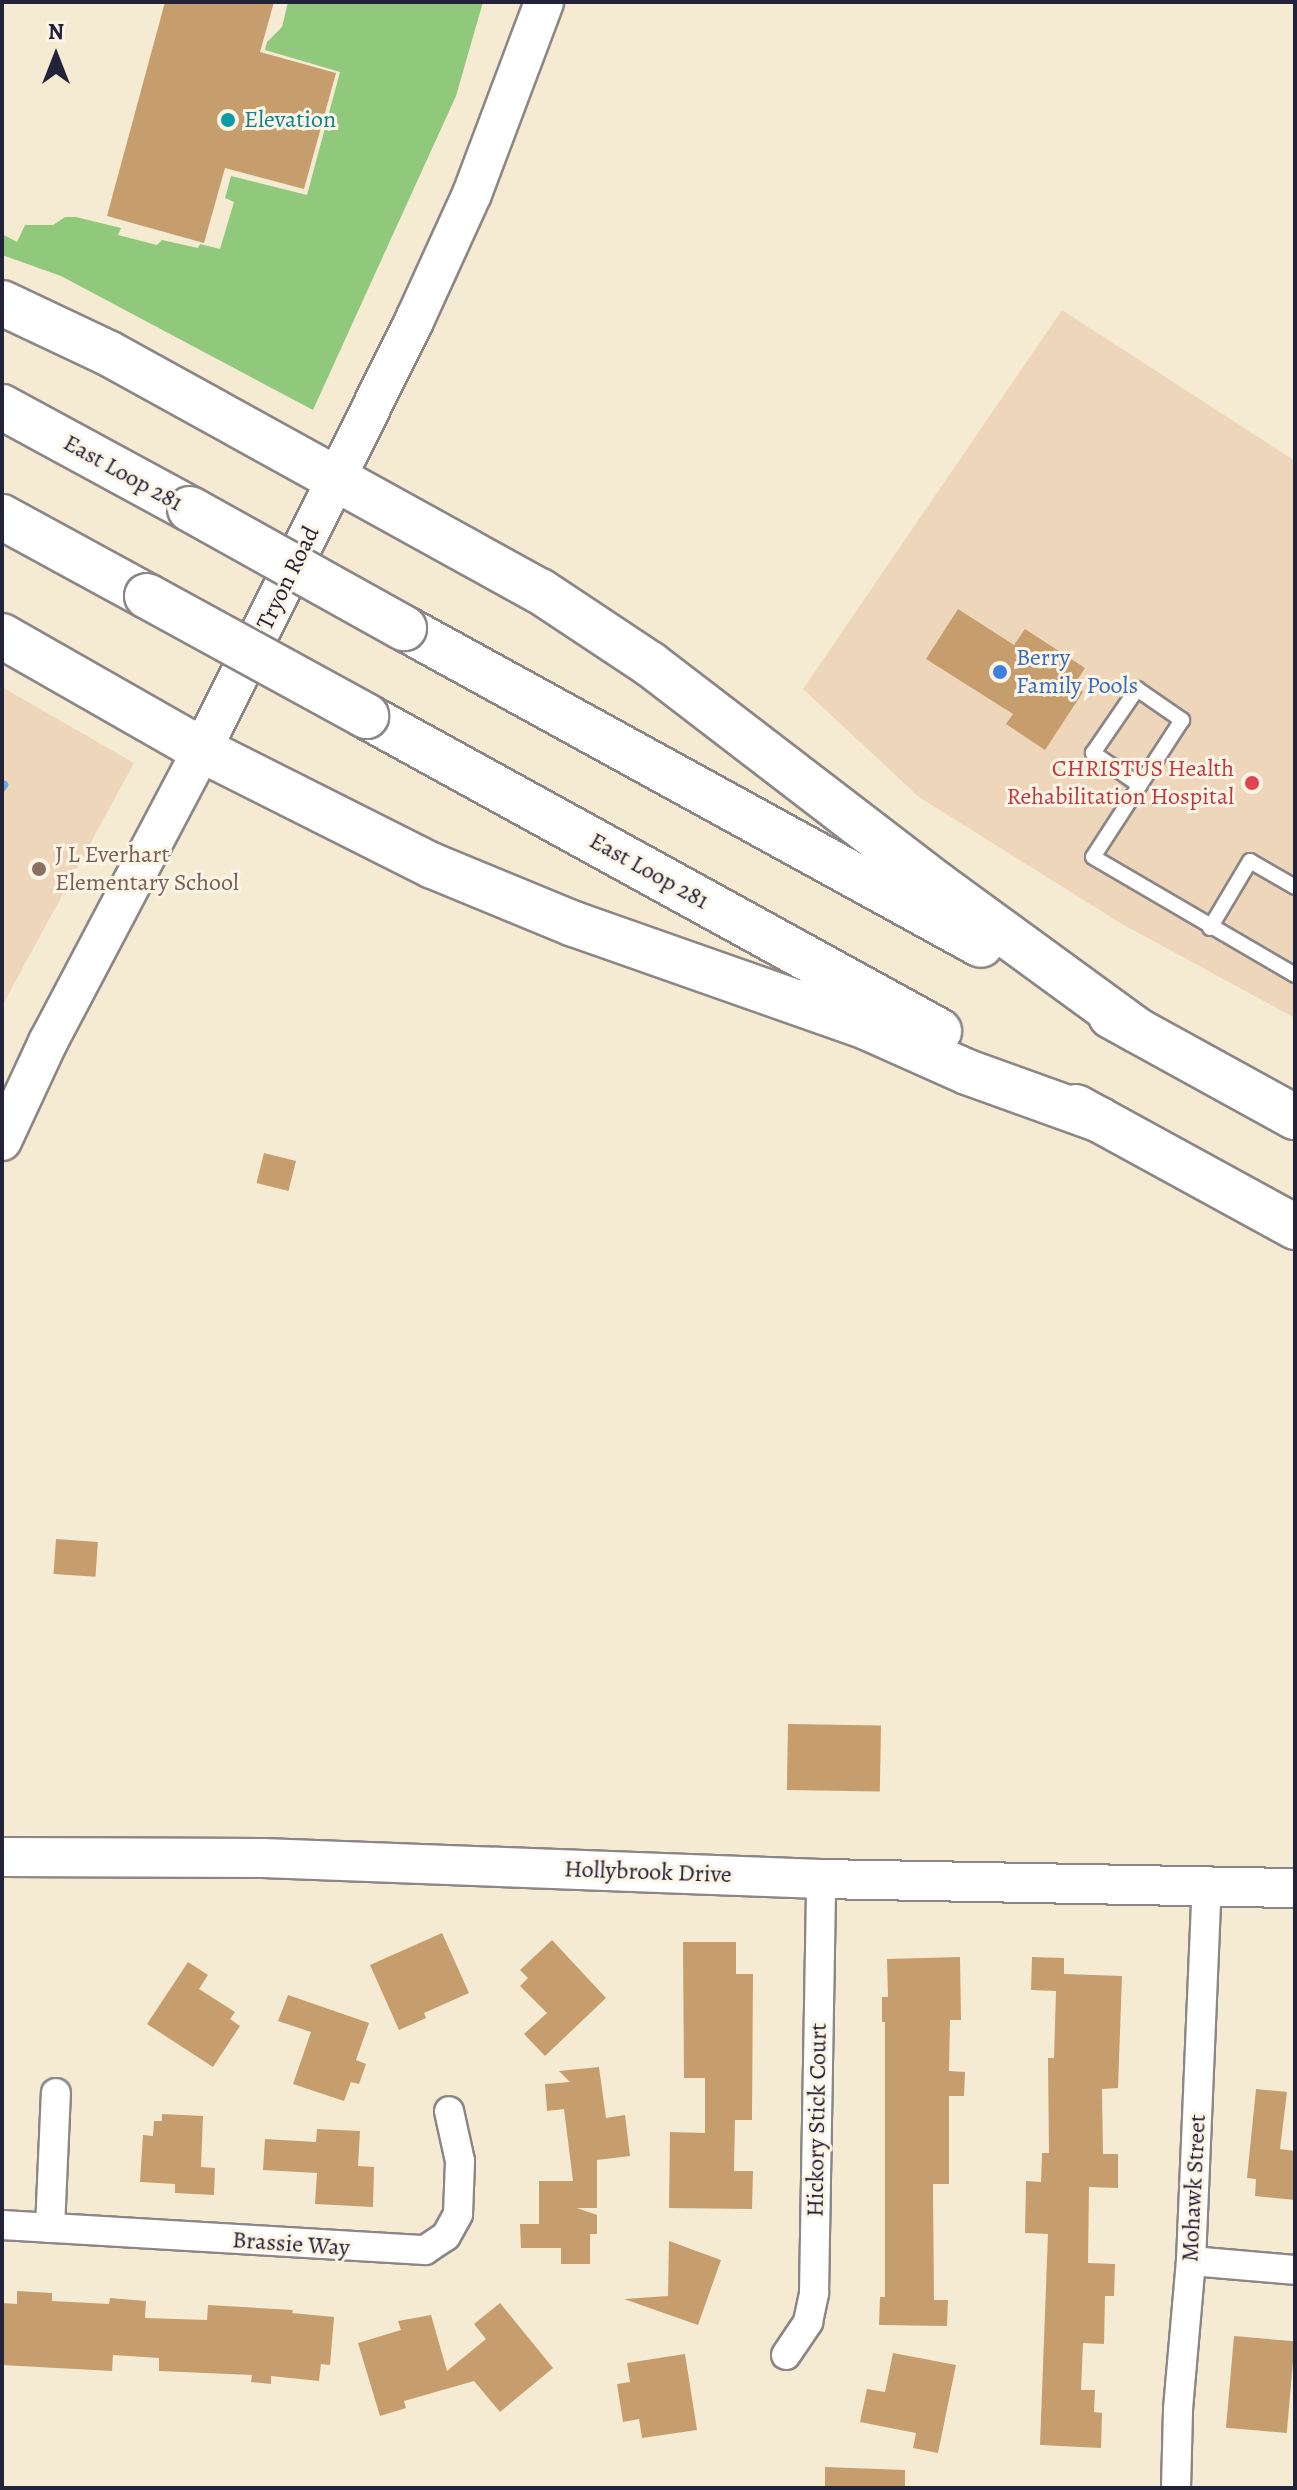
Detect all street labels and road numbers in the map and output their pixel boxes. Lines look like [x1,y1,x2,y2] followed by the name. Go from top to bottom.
[58,428,188,518] street label: East Loop 281
[250,521,326,635] street label: Tryon Road
[584,826,714,916] street label: East Loop 281
[564,1855,732,1889] street label: Hollybrook Drive
[801,2023,833,2217] street label: Hickory Stick Court
[1176,2113,1212,2263] street label: Mohawk Street
[231,2226,351,2262] street label: Brassie Way

